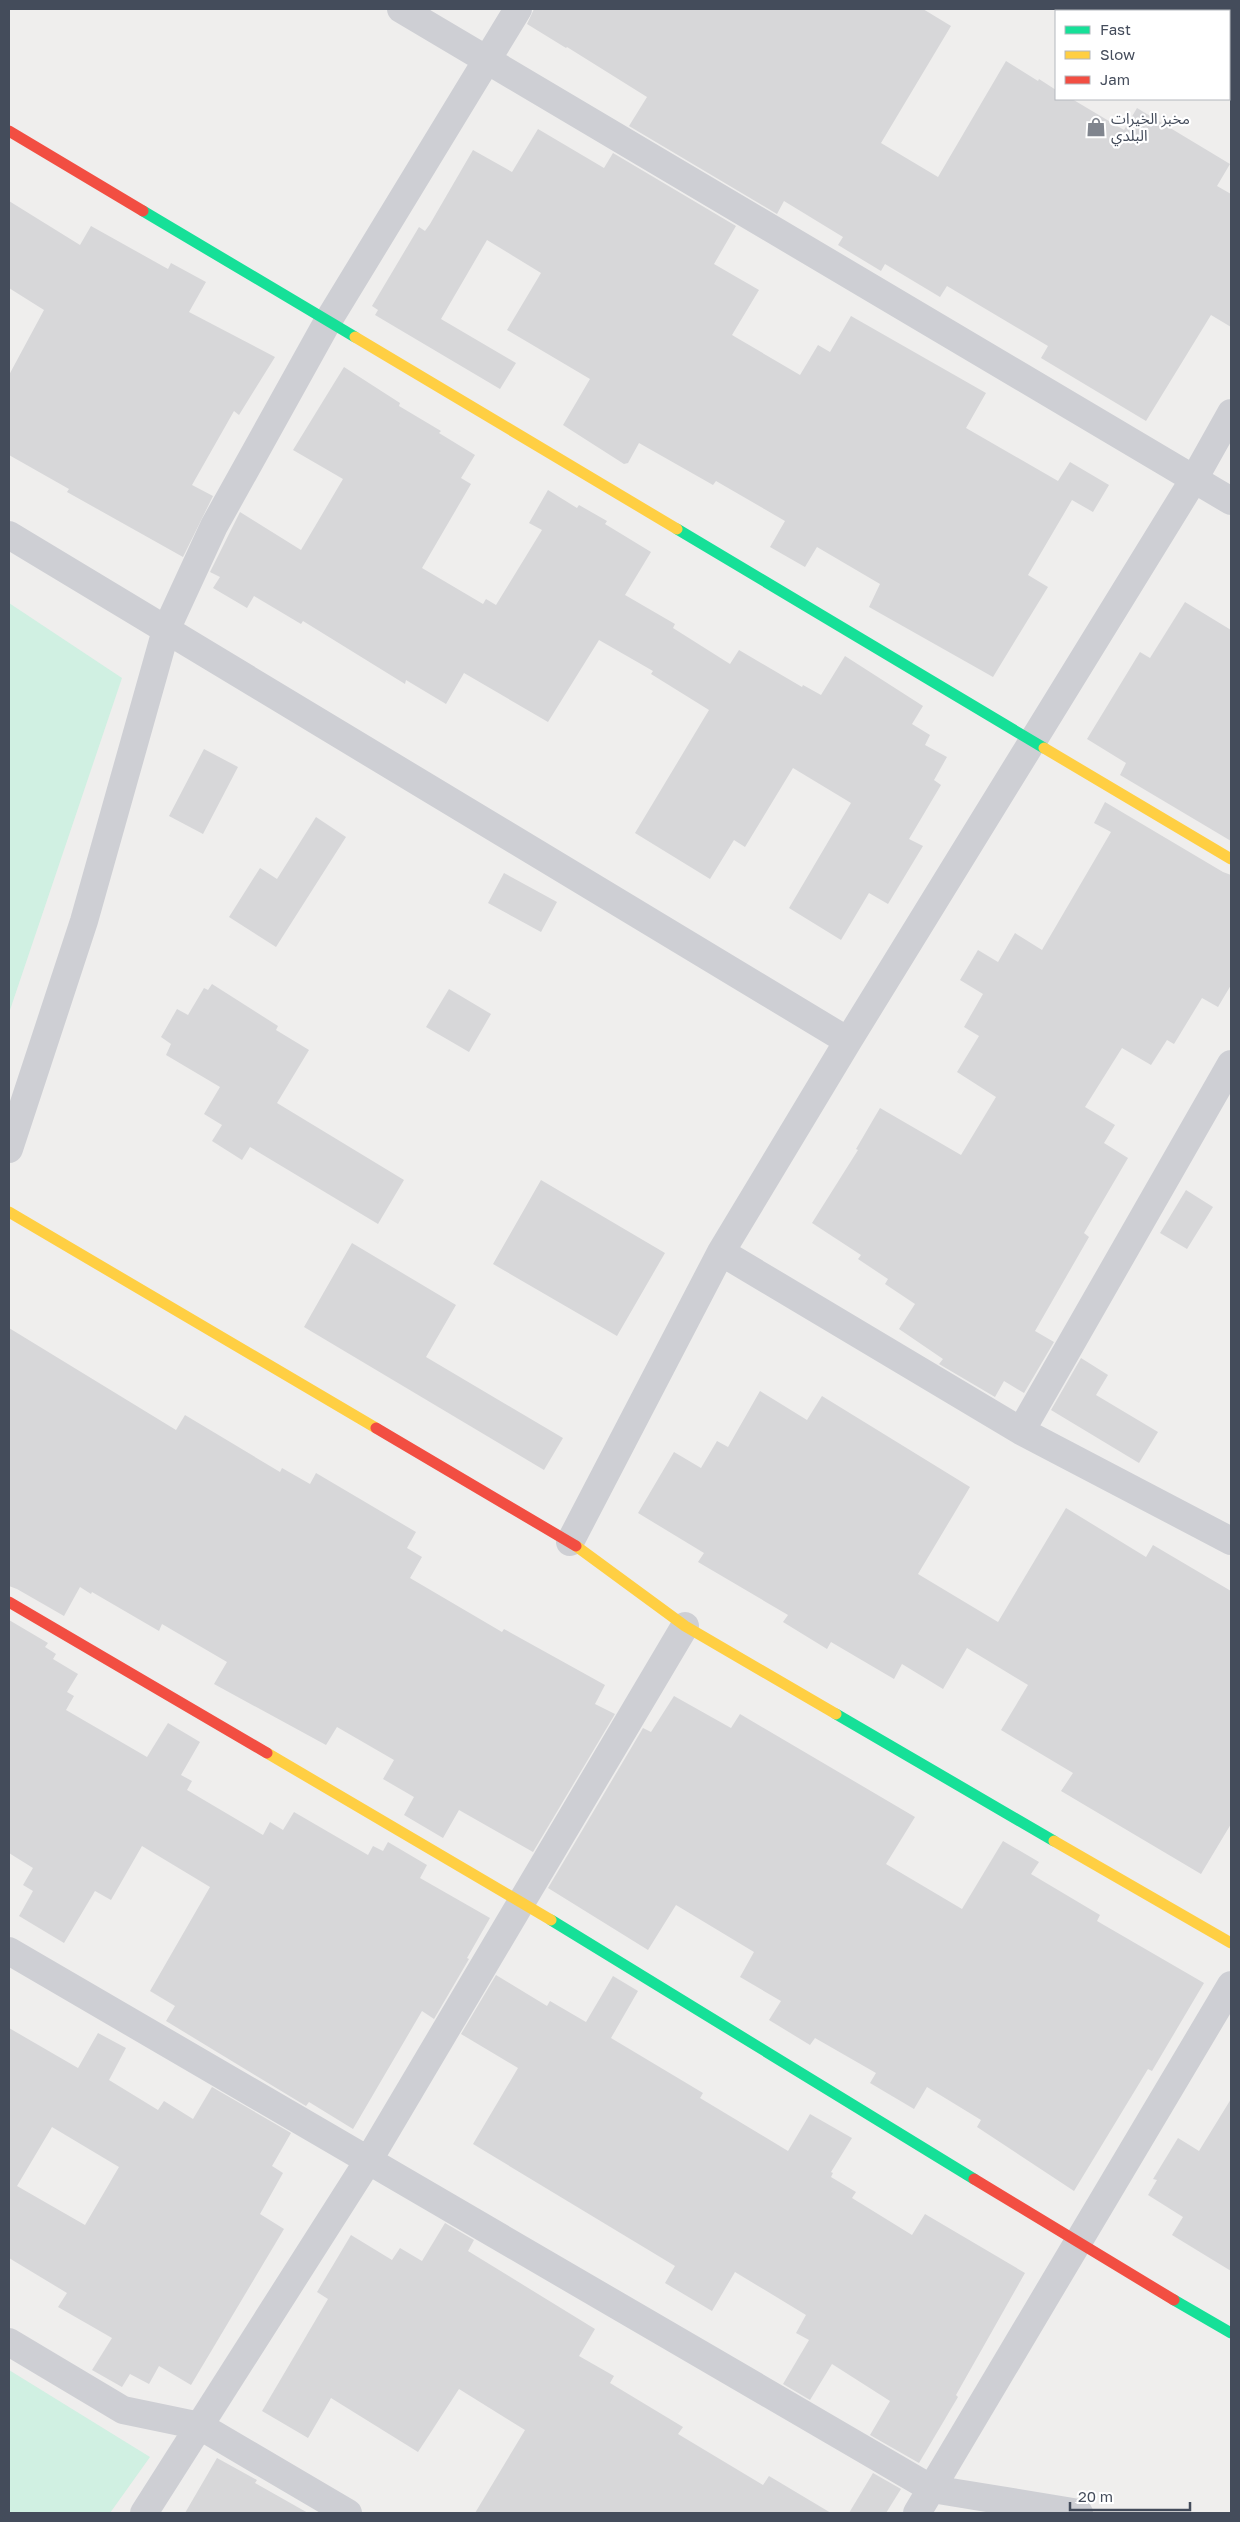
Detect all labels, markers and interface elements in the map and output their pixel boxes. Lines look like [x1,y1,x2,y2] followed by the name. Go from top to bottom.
[1055,10,1230,100] legend
[1100,20,1131,38] text: Fast
[1100,45,1135,63] text: Slow
[1100,70,1130,88] text: Jam
[1111,109,1190,147] place label: مخبز الخيرات البلدي
[1085,116,1107,138] shop icon: مخبز الخيرات البلدي
[1070,2480,1190,2512] scale bar
[1078,2487,1113,2505] text: 20 m

